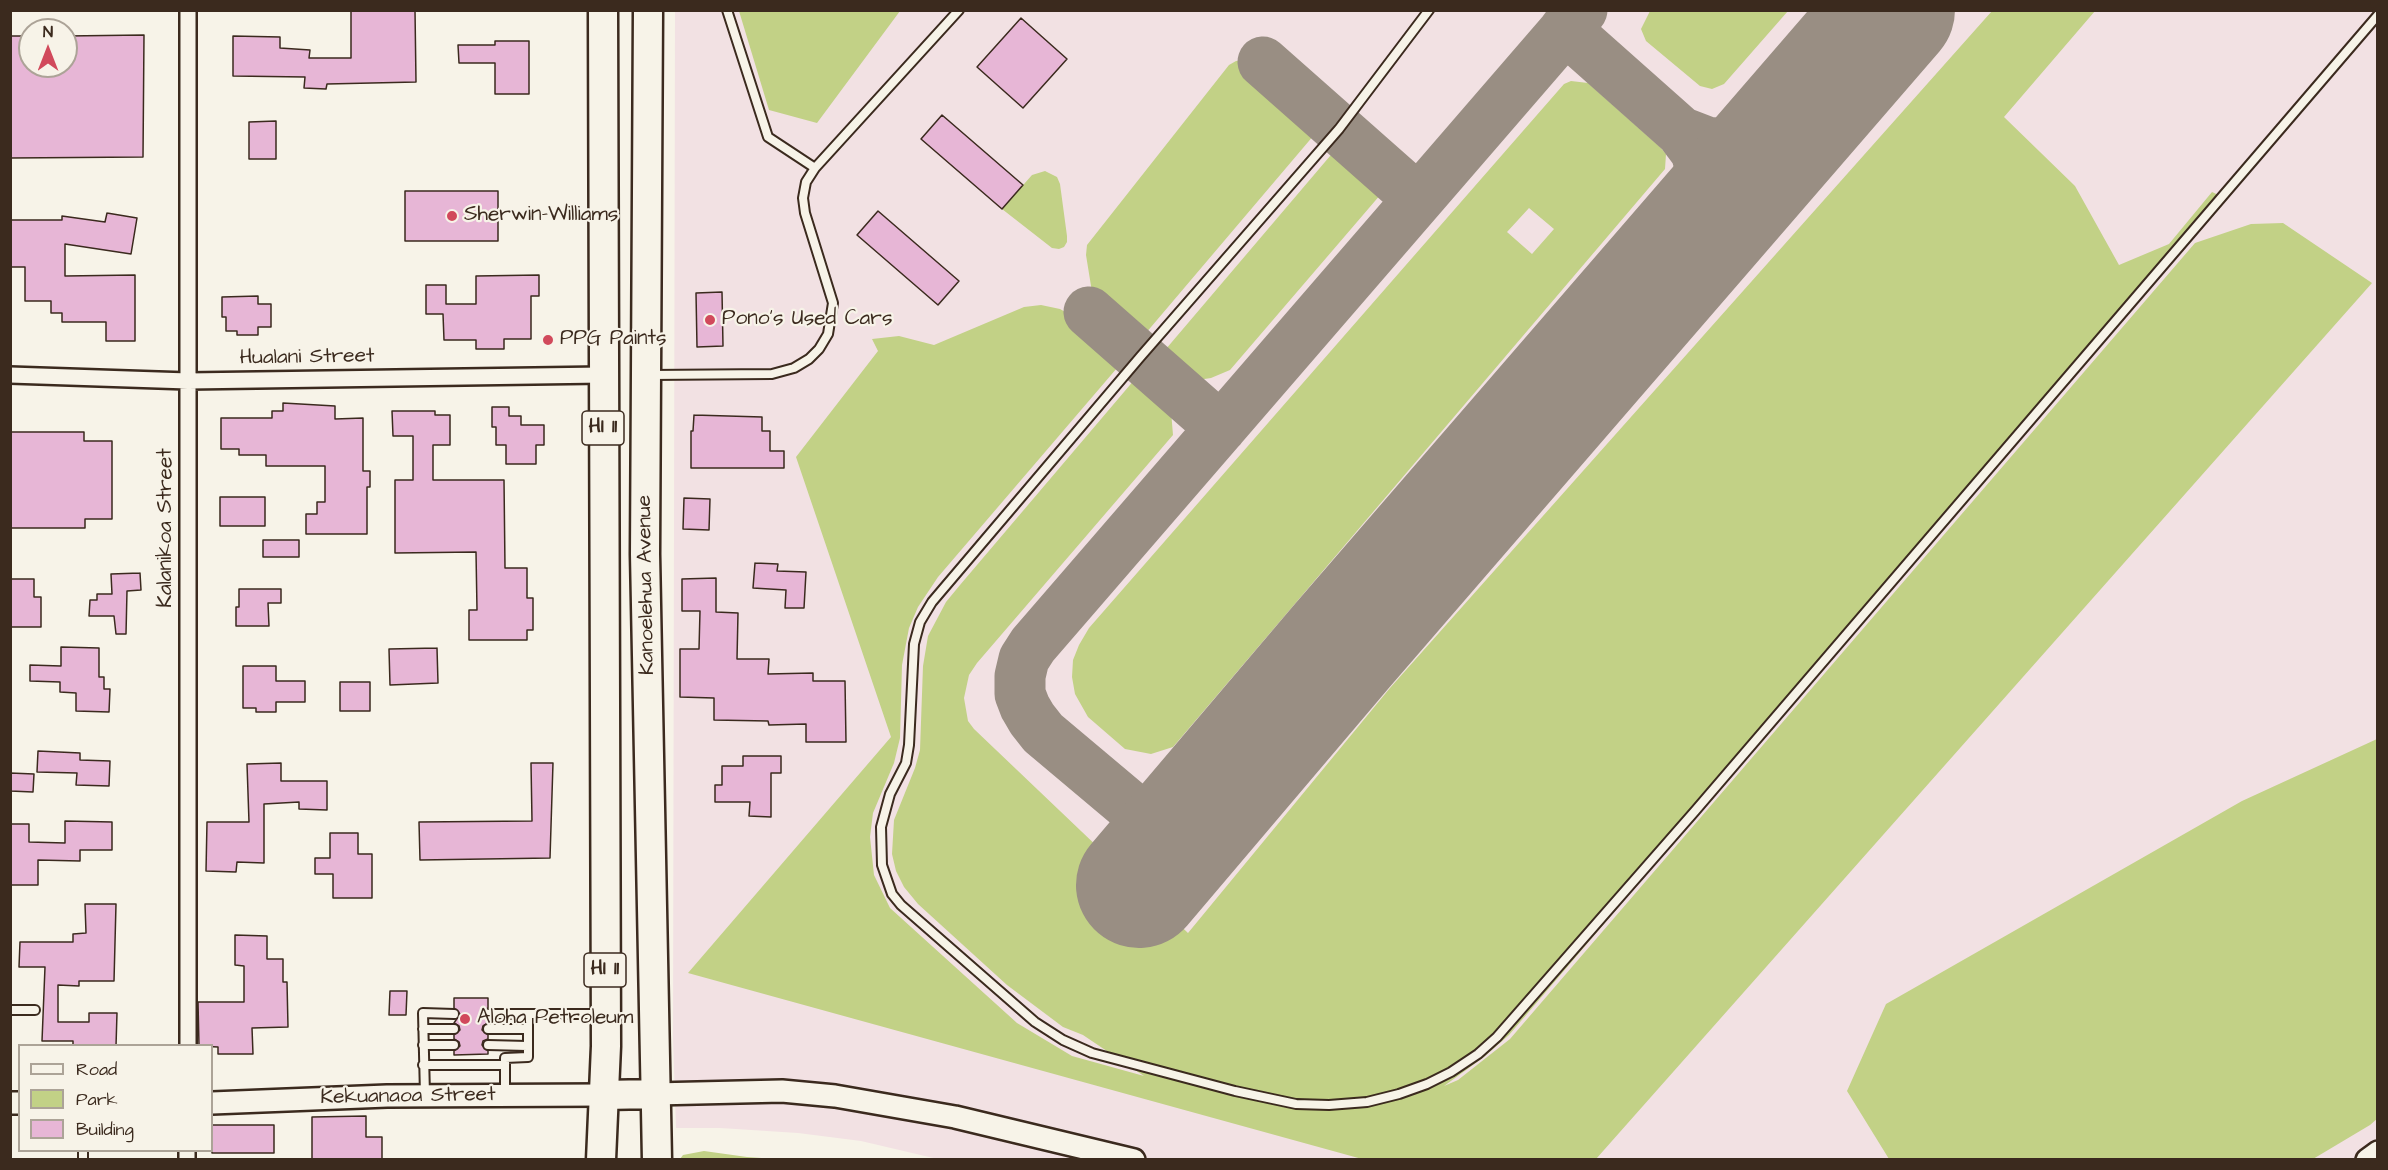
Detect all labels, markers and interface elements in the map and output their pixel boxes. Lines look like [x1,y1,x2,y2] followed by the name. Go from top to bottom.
[18,18,78,78] north arrow
[43,21,53,43] text: N
[464,203,618,229] place label: Sherwin-Williams
[445,209,459,223] marker: Sherwin-Williams
[722,307,892,333] place label: Pono’s Used Cars
[703,313,717,327] marker: Pono’s Used Cars
[560,327,667,353] place label: PPG Paints
[541,333,555,347] marker: PPG Paints
[239,344,375,372] street label: Hualani Street
[582,411,624,445] road number: HI 11
[154,448,180,608] street label: Kalanikoa Street
[633,495,661,675] street label: Kanoelehua Avenue
[584,953,626,987] road number: HI 11
[477,1006,633,1032] place label: Aloha Petroleum
[458,1012,472,1026] marker: Aloha Petroleum
[18,1044,213,1152] legend
[76,1057,117,1082] text: Road
[320,1083,496,1111] street label: Kekuanaoa Street
[76,1087,118,1112] text: Park
[76,1117,134,1142] text: Building

